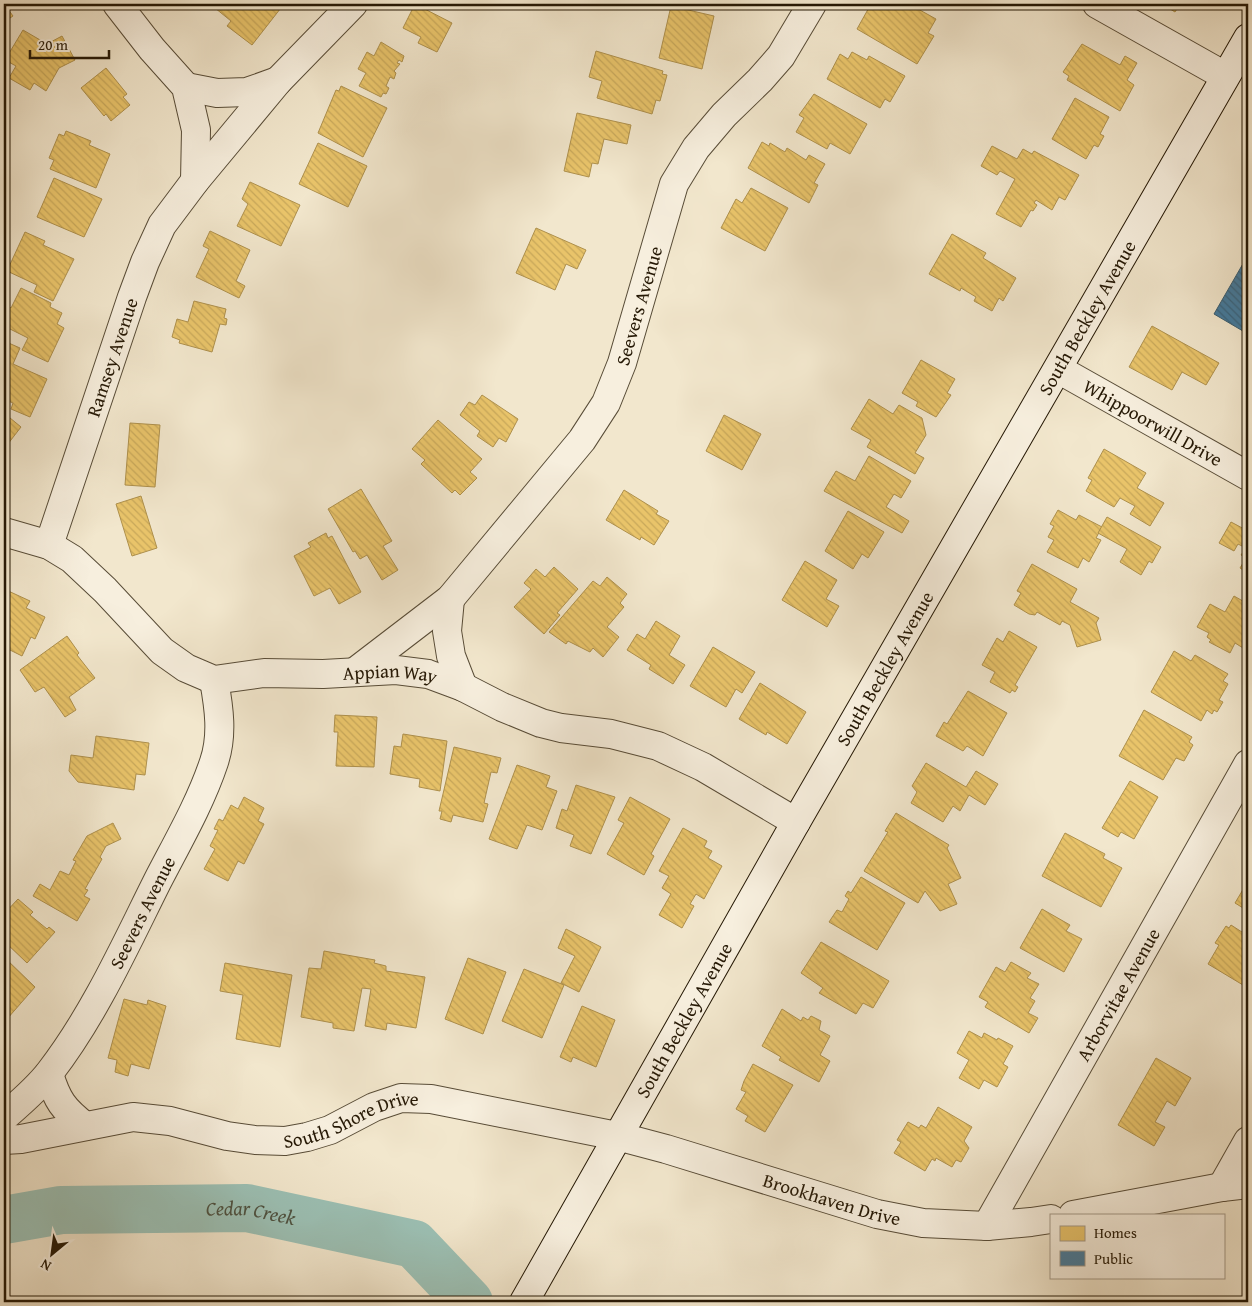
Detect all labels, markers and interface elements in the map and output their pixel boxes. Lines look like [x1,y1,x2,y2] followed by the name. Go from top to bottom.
[30,28,109,60] scale bar
[38,34,69,55] text: 20 m
[1031,235,1143,400] street label: South Beckley Avenue
[608,243,669,369] street label: Seevers Avenue
[79,294,145,420] street label: Ramsey Avenue
[1078,372,1228,473] street label: Whippoorwill Drive
[829,586,940,751] street label: South Beckley Avenue
[342,656,442,691] street label: Appian Way
[102,851,182,974] street label: Seevers Avenue
[1069,923,1167,1066] street label: Arborvitae Avenue
[628,937,739,1103] street label: South Beckley Avenue
[281,1084,419,1155] street label: South Shore Drive
[760,1166,903,1232] street label: Brookhaven Drive
[206,1193,299,1232] water label: Cedar Creek
[1050,1214,1224,1278] legend
[1094,1222,1137,1243] text: Homes
[28,1228,78,1278] north arrow
[1094,1248,1133,1269] text: Public
[36,1254,55,1276] text: N

